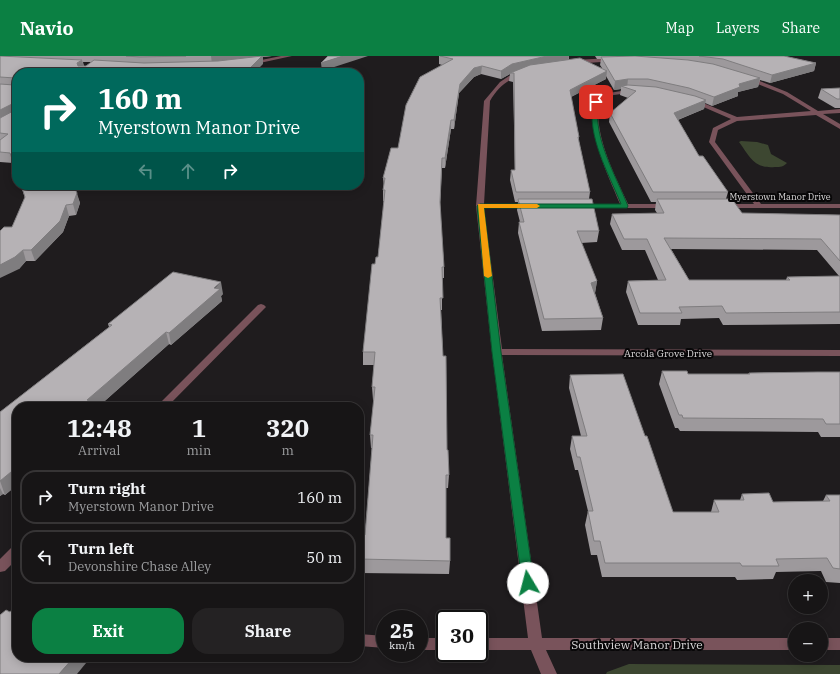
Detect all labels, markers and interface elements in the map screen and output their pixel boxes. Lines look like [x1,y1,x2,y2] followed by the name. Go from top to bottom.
[20,16,74,40] text: Navio
[666,19,694,37] text: Map
[716,19,760,37] text: Layers
[782,19,820,37] text: Share
[98,80,182,117] text: 160 m
[32,84,84,136] icon: right
[579,85,613,119] pin
[585,91,607,113] icon: arrive
[98,116,300,139] text: Myerstown Manor Drive
[135,160,157,182] icon: left
[177,160,199,182] icon: ahead
[219,160,241,182] icon: right
[729,191,831,202] street label: Myerstown Manor Drive
[624,347,712,360] street label: Arcola Grove Drive
[67,412,132,444] text: 12:48
[192,412,206,444] text: 1
[266,412,309,444] text: 320
[78,442,120,459] text: Arrival
[186,442,211,459] text: min
[281,442,294,459] text: m
[68,479,146,498] text: Turn right
[34,486,56,508] icon: right
[297,488,342,507] text: 160 m
[68,498,214,515] text: Myerstown Manor Drive
[68,539,134,558] text: Turn left
[34,546,56,568] icon: left
[306,548,342,567] text: 50 m
[68,558,211,575] text: Devonshire Chase Alley
[507,562,549,604] position arrow
[788,574,828,662] map controls
[788,574,828,614] button: +
[32,608,184,654] button: Exit
[192,608,344,654] button: Share
[436,610,488,662] speed limit sign: 30
[390,617,414,644] text: 25
[788,622,828,662] button: −
[571,637,703,652] street label: Southview Manor Drive
[389,639,415,652] text: km/h

